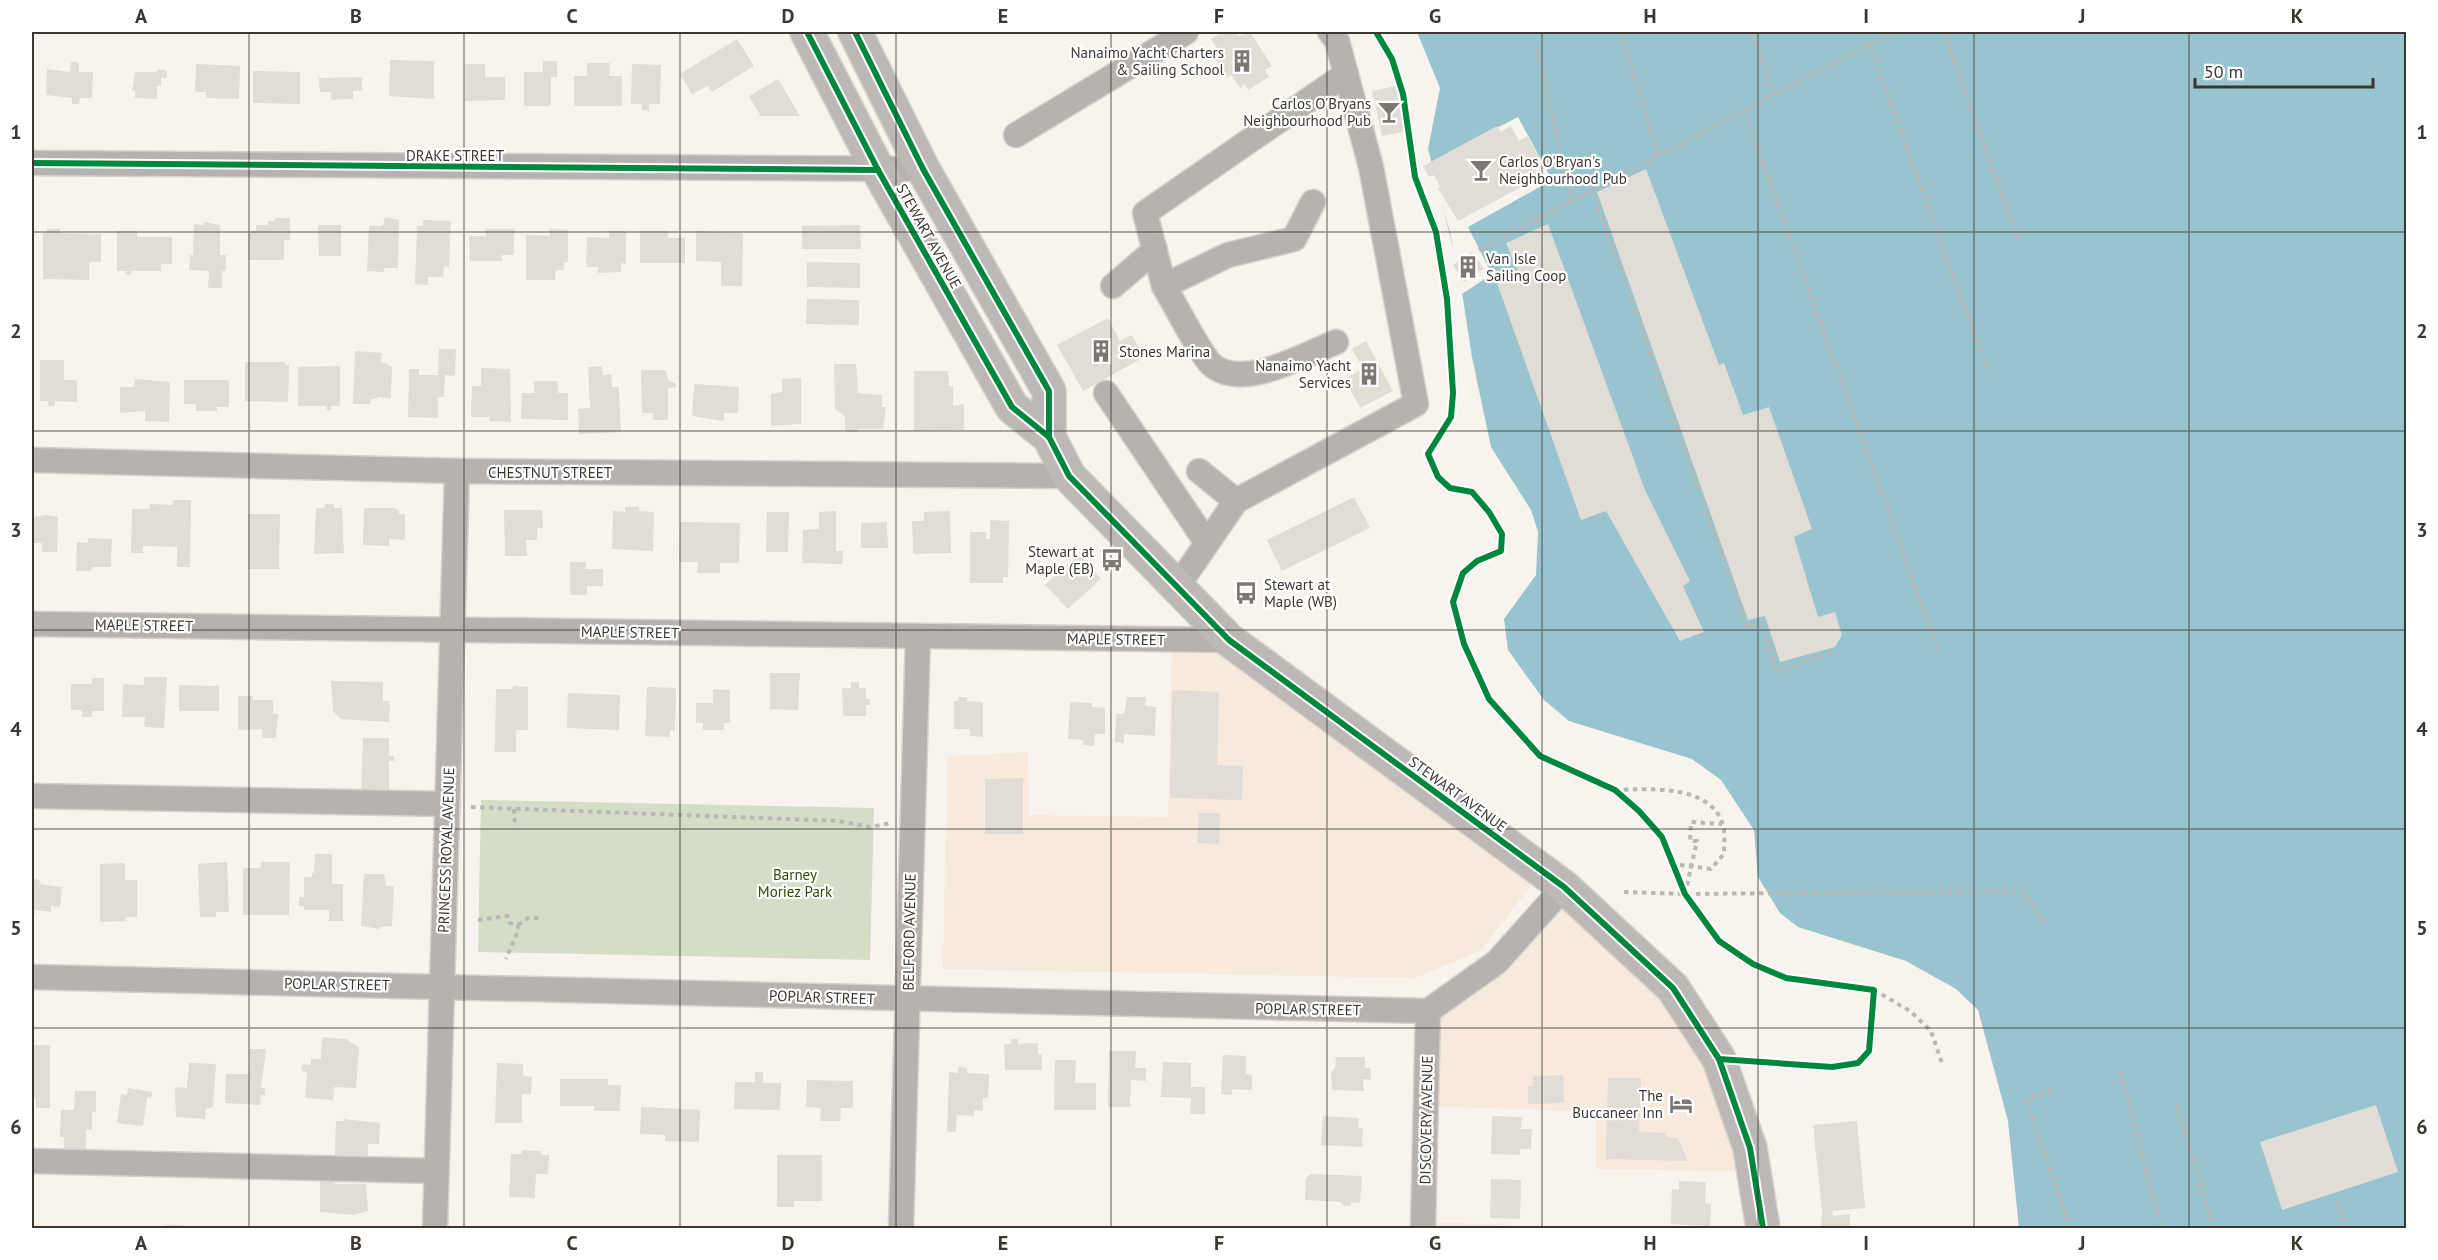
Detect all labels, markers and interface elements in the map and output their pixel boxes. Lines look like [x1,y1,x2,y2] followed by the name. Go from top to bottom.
[135,3,148,29] text: A
[350,3,362,29] text: B
[566,3,578,29] text: C
[782,3,795,29] text: D
[998,3,1008,29] text: E
[1214,3,1224,29] text: F
[1429,3,1441,29] text: G
[1643,3,1657,29] text: H
[1863,3,1869,29] text: I
[2078,3,2085,29] text: J
[2291,3,2304,29] text: K
[1071,43,1225,79] place label: Nanaimo Yacht Charters & Sailing School
[1229,48,1255,74] building icon: Nanaimo Yacht Charters & Sailing School
[2195,51,2374,89] scale bar
[2204,60,2243,83] text: 50 m
[1243,94,1371,130] place label: Carlos O'Bryans Neighbourhood Pub
[1376,99,1402,125] bar icon: Carlos O'Bryans Neighbourhood Pub
[10,119,22,145] text: 1
[2416,119,2428,145] text: 1
[406,146,505,165] street label: DRAKE STREET
[1499,152,1627,188] place label: Carlos O'Bryan's Neighbourhood Pub
[1468,157,1494,183] bar icon: Carlos O'Bryan's Neighbourhood Pub
[892,180,966,292] street label: STEWART AVENUE
[1485,249,1566,285] place label: Van Isle Sailing Coop
[1455,254,1481,280] building icon: Van Isle Sailing Coop
[10,318,22,344] text: 2
[2416,318,2428,344] text: 2
[1088,338,1114,364] building icon: Stones Marina
[1119,342,1210,361] place label: Stones Marina
[1255,356,1351,392] place label: Nanaimo Yacht Services
[1356,361,1382,387] building icon: Nanaimo Yacht Services
[488,463,613,482] street label: CHESTNUT STREET
[10,517,22,543] text: 3
[2416,517,2428,543] text: 3
[1025,542,1094,578] place label: Stewart at Maple (EB)
[1099,547,1125,573] bus stop icon: Stewart at Maple (EB)
[1264,575,1337,611] place label: Stewart at Maple (WB)
[1233,580,1259,606] bus stop icon: Stewart at Maple (WB)
[95,615,194,635] street label: MAPLE STREET
[581,622,680,642] street label: MAPLE STREET
[1067,629,1166,649] street label: MAPLE STREET
[10,716,22,742] text: 4
[2416,716,2428,742] text: 4
[1405,752,1511,836] street label: STEWART AVENUE
[434,767,458,933] street label: PRINCESS ROYAL AVENUE
[758,865,833,901] park label: Barney Moriez Park
[898,873,920,991] street label: BELFORD AVENUE
[10,915,22,941] text: 5
[2416,915,2428,941] text: 5
[284,974,391,994] street label: POPLAR STREET
[769,986,876,1008] street label: POPLAR STREET
[1255,999,1362,1019] street label: POPLAR STREET
[1415,1055,1437,1185] street label: DISCOVERY AVENUE
[1572,1086,1663,1122] place label: The Buccaneer Inn
[1668,1091,1694,1117] hotel icon: The Buccaneer Inn
[10,1114,22,1140] text: 6
[2416,1114,2428,1140] text: 6
[135,1230,148,1256] text: A
[350,1230,362,1256] text: B
[566,1230,578,1256] text: C
[782,1230,795,1256] text: D
[998,1230,1008,1256] text: E
[1214,1230,1224,1256] text: F
[1429,1230,1441,1256] text: G
[1643,1230,1657,1256] text: H
[1863,1230,1869,1256] text: I
[2078,1230,2085,1256] text: J
[2291,1230,2304,1256] text: K

